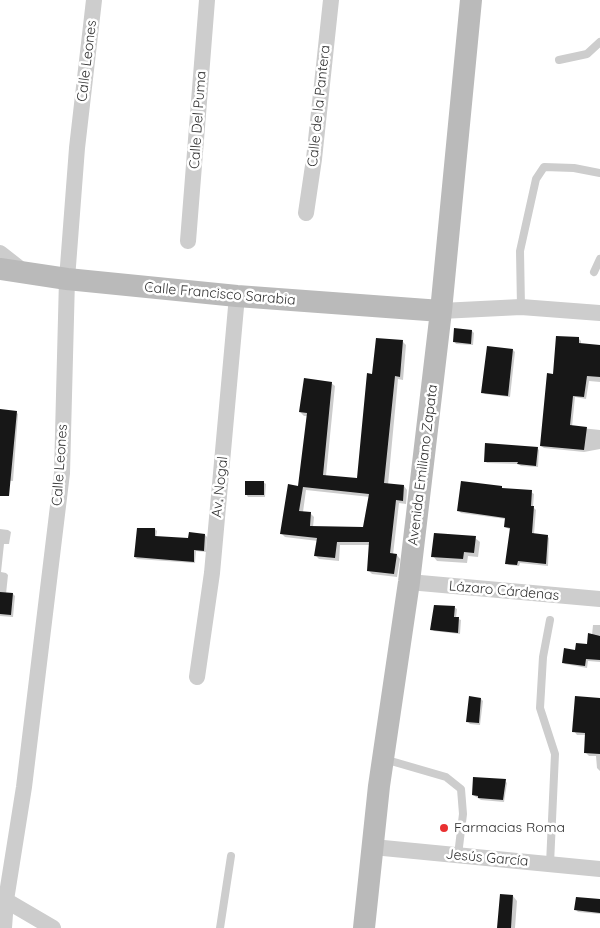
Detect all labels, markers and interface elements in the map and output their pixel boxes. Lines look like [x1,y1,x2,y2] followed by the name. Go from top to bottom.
[74,19,100,103] street label: Calle Leones
[304,44,334,168] street label: Calle de la Pantera
[186,70,210,170] street label: Calle Del Puma
[144,279,296,309] street label: Calle Francisco Sarabia
[405,383,441,547] street label: Avenida Emiliano Zapata
[49,423,71,507] street label: Calle Leones
[208,456,232,518] street label: Av. Nogal
[448,578,560,604] street label: Lázaro Cárdenas
[454,820,565,836] place label: Farmacias Roma
[438,822,450,834] marker: Farmacias Roma
[445,846,529,870] street label: Jesús García

